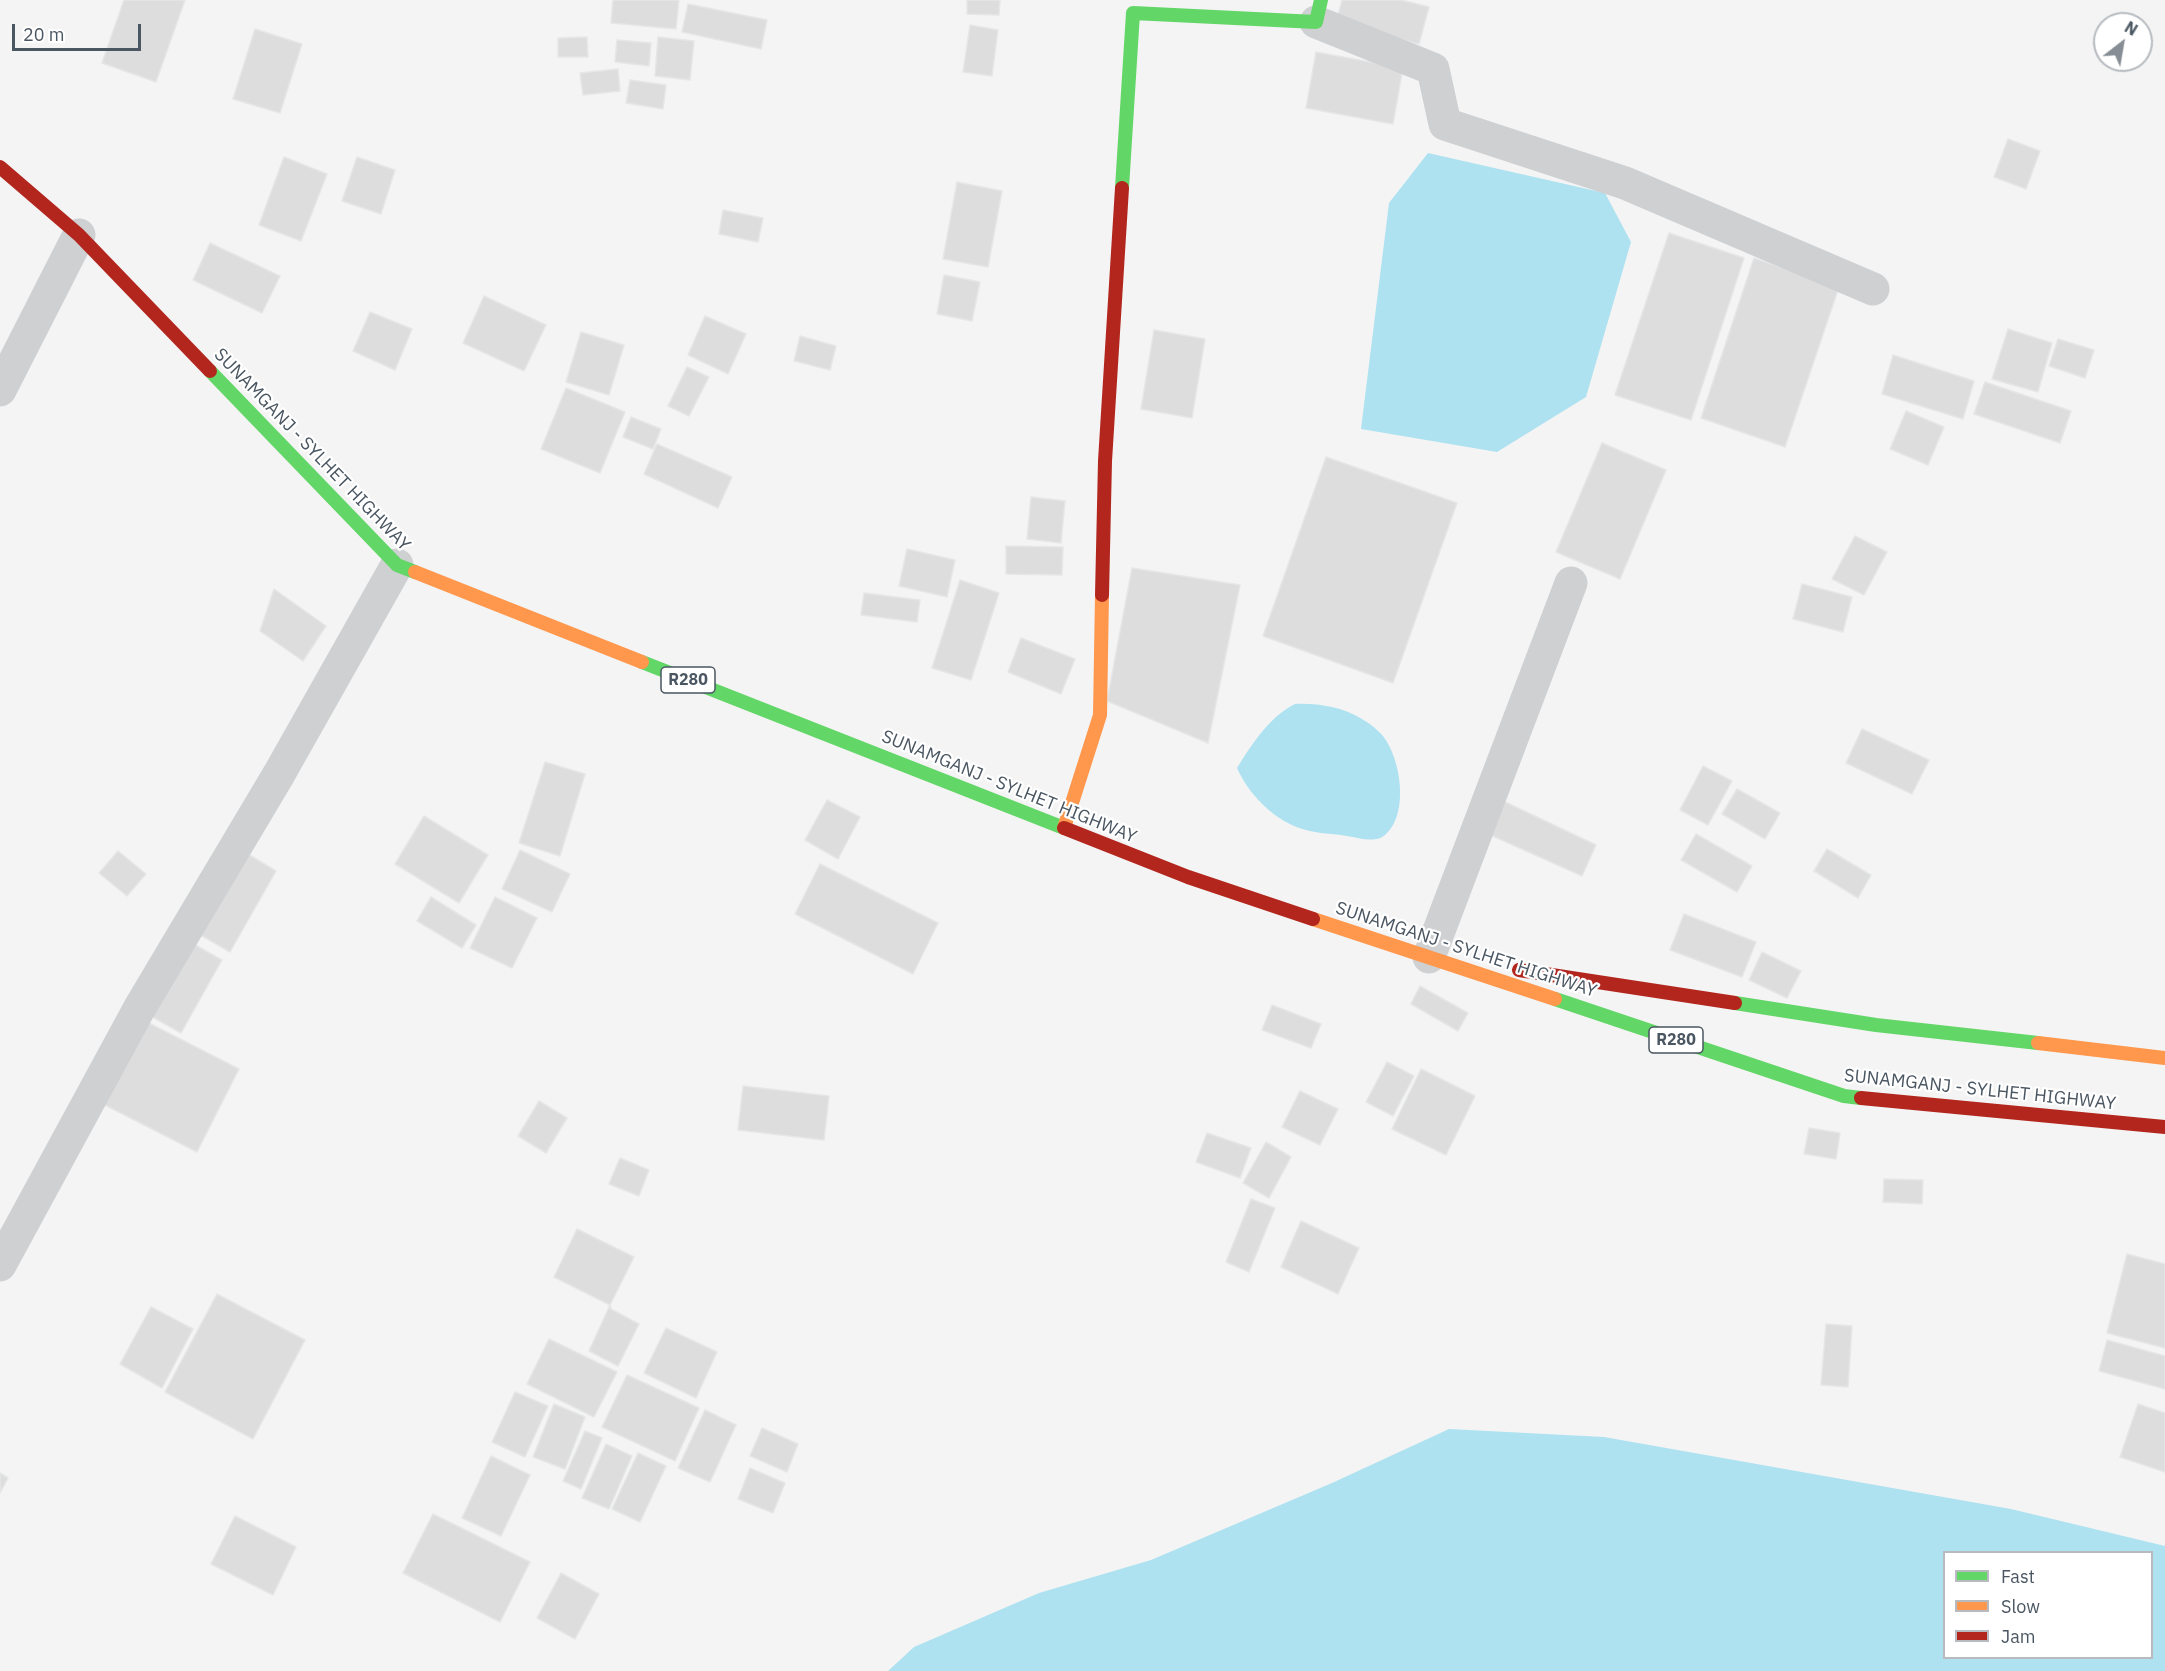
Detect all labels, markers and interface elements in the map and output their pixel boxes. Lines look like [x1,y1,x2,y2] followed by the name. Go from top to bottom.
[15,12,144,50] scale bar
[2093,12,2153,72] north arrow
[2121,17,2141,40] text: N
[23,23,65,46] text: 20 m
[209,344,415,556] street label: SUNAMGANJ - SYLHET HIGHWAY
[661,667,715,693] road number: R280
[878,726,1140,848] street label: SUNAMGANJ - SYLHET HIGHWAY
[1333,898,1599,1002] street label: SUNAMGANJ - SYLHET HIGHWAY
[1649,1027,1703,1053] road number: R280
[1843,1065,2117,1115] street label: SUNAMGANJ - SYLHET HIGHWAY
[1943,1551,2153,1659] legend
[2001,1565,2035,1588] text: Fast
[2001,1595,2040,1618] text: Slow
[2001,1625,2036,1648] text: Jam

